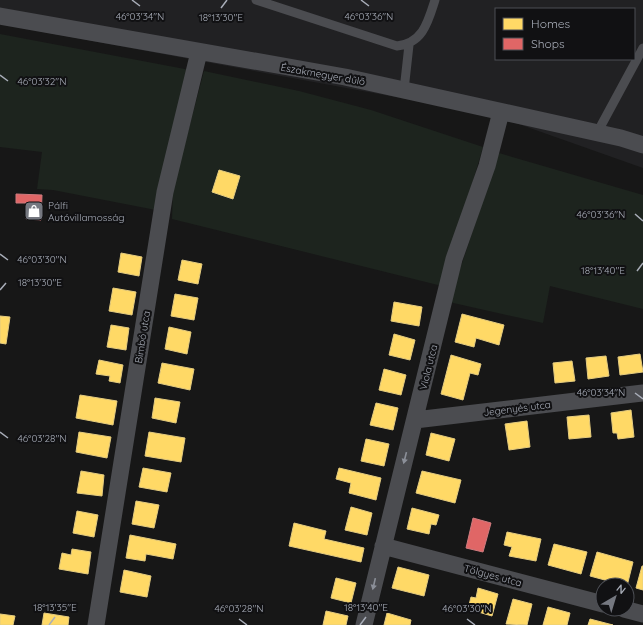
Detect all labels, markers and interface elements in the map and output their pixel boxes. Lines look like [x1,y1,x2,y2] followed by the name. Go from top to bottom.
[495,8,635,60] legend
[116,10,164,23] text: 46°03'34"N
[345,10,393,23] text: 46°03'36"N
[199,11,243,24] text: 18°13'30"E
[531,16,571,31] text: Homes
[531,36,565,51] text: Shops
[280,61,366,88] street label: Északmegyer dűlő
[18,75,66,88] text: 46°03'32"N
[48,199,124,224] place label: Pálfi Autóvillamosság
[23,200,45,222] shop icon: Pálfi Autóvillamosság
[577,208,625,221] text: 46°03'36"N
[17,253,67,266] text: 46°03'30"N
[581,264,625,277] text: 18°13'40"E
[18,276,62,289] text: 18°13'30"E
[132,310,153,364] street label: Bimbó utca
[417,343,440,391] street label: Viola utca
[577,386,625,399] text: 46°03'34"N
[483,398,551,419] street label: Jegenyés utca
[17,432,67,445] text: 46°03'28"N
[402,452,408,464] one-way arrow
[462,562,523,589] street label: Tölgyes utca
[595,577,635,617] north arrow
[371,578,377,590] one-way arrow
[614,581,629,597] text: N
[33,601,77,614] text: 18°13'35"E
[344,601,388,614] text: 18°13'40"E
[214,602,264,615] text: 46°03'28"N
[442,602,492,615] text: 46°03'30"N

